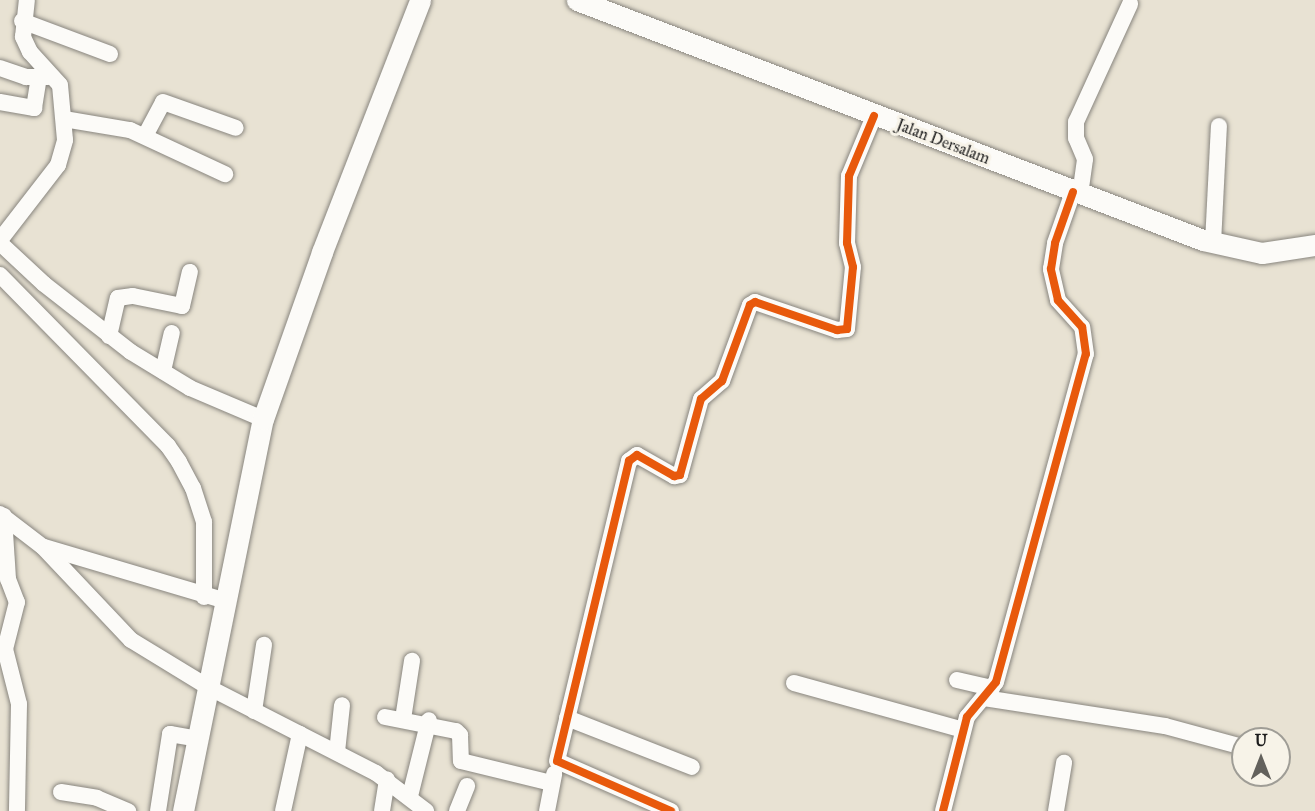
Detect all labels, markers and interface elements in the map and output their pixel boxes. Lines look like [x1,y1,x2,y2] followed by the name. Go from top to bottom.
[894,115,992,169] street label: Jalan Dersalam
[1231,727,1291,787] north arrow
[1255,731,1267,750] text: U

